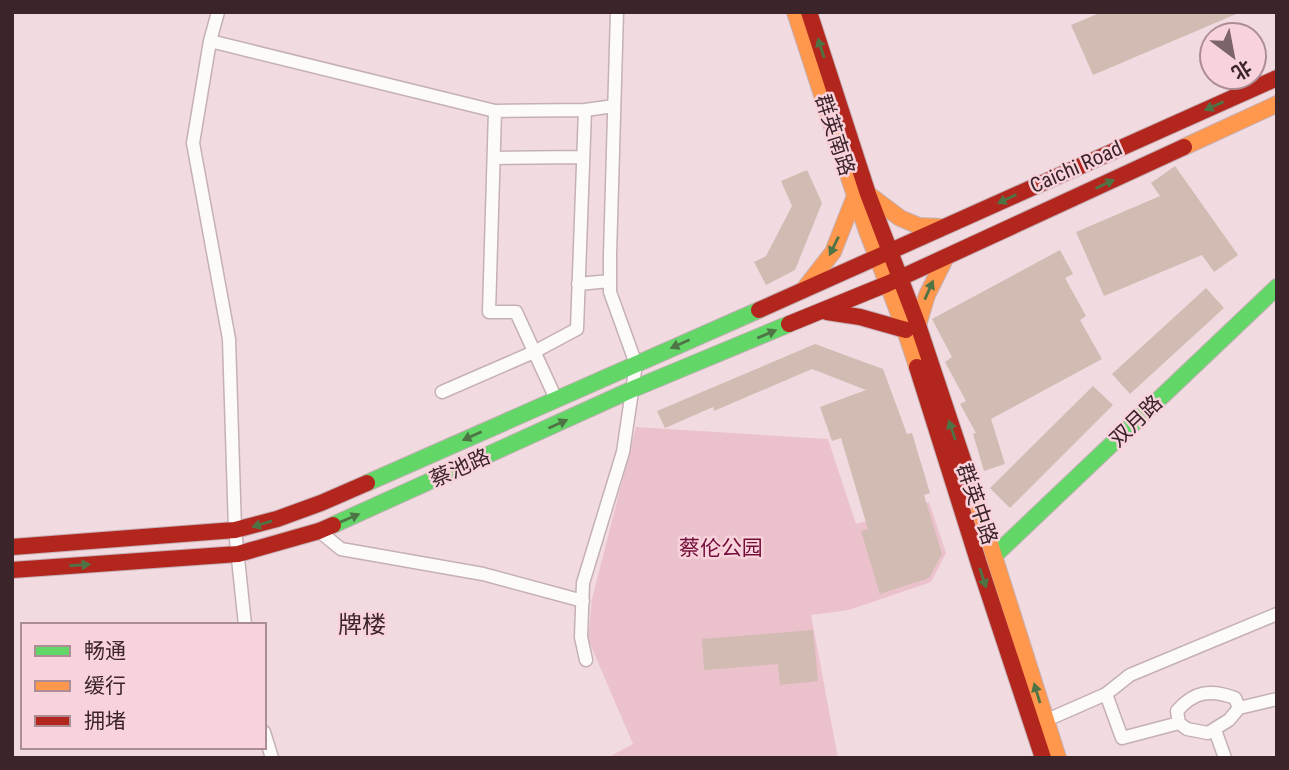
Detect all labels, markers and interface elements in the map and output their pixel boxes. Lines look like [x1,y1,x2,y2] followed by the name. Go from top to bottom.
[1198,21,1268,91] north arrow
[815,38,826,59] one-way arrow
[1228,55,1256,85] text: 北
[811,91,859,179] street label: 群英南路
[1204,100,1224,112] one-way arrow
[1026,136,1126,198] street label: Caichi Road
[1095,178,1115,190] one-way arrow
[996,193,1017,204] one-way arrow
[829,236,840,256] one-way arrow
[924,279,935,300] one-way arrow
[756,328,777,339] one-way arrow
[670,338,690,350] one-way arrow
[1105,390,1167,452] street label: 双月路
[548,418,568,430] one-way arrow
[946,419,957,440] one-way arrow
[462,430,482,442] one-way arrow
[426,444,494,492] street label: 蔡池路
[952,460,1002,548] street label: 群英中路
[340,512,361,523] one-way arrow
[251,519,272,529] one-way arrow
[679,536,763,560] park label: 蔡伦公园
[70,559,92,570] one-way arrow
[979,568,989,589] one-way arrow
[338,611,386,639] district label: 牌楼
[21,623,266,749] legend
[84,639,126,663] text: 畅通
[84,674,126,698] text: 缓行
[1032,682,1042,703] one-way arrow
[84,709,126,733] text: 拥堵

